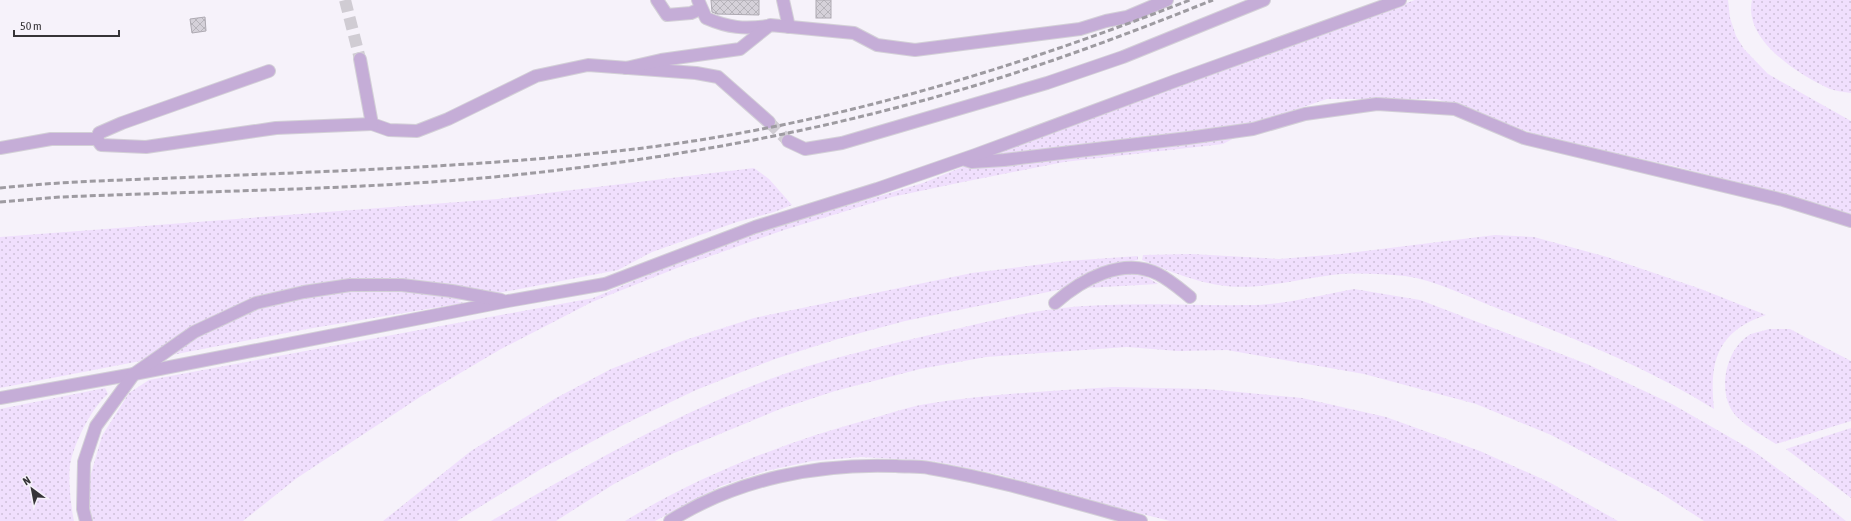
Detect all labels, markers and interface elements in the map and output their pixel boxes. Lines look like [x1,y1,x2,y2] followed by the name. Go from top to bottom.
[14,12,119,38] scale bar
[20,19,42,33] text: 50 m
[12,469,52,509] north arrow
[21,474,33,487] text: N

